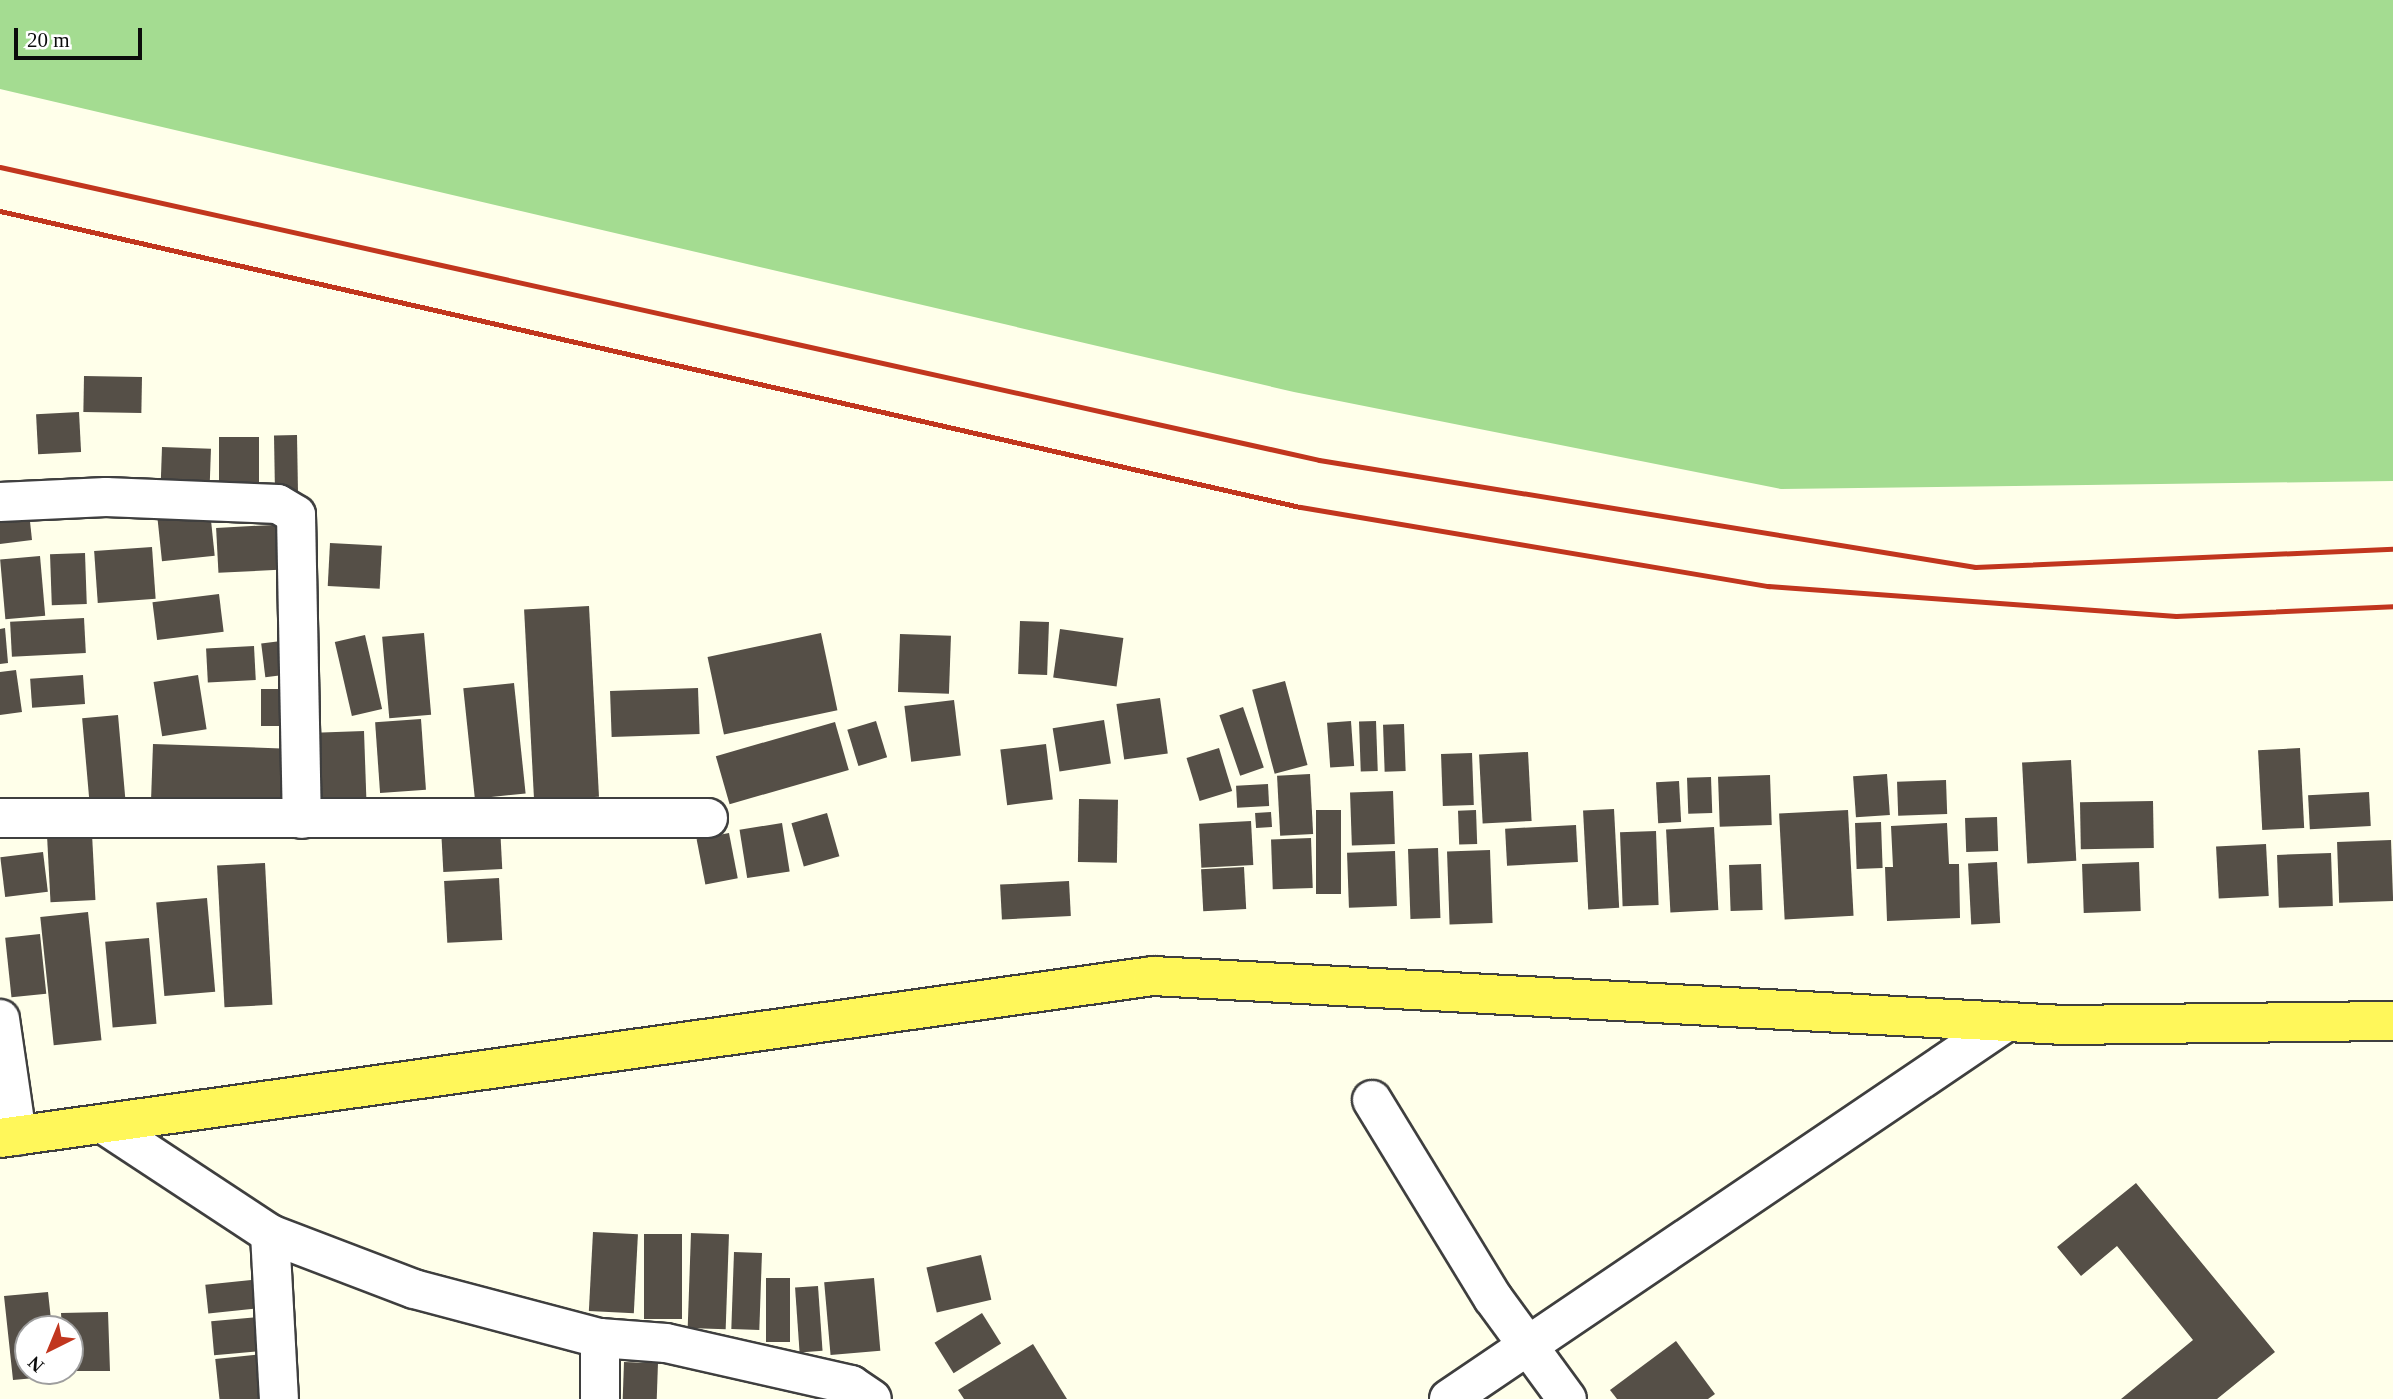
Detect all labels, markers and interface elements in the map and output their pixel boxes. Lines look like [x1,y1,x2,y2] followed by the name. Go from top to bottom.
[18,14,145,58] scale bar
[27,28,70,52] text: 20 m
[14,1315,84,1385] north arrow
[24,1352,48,1377] text: N

